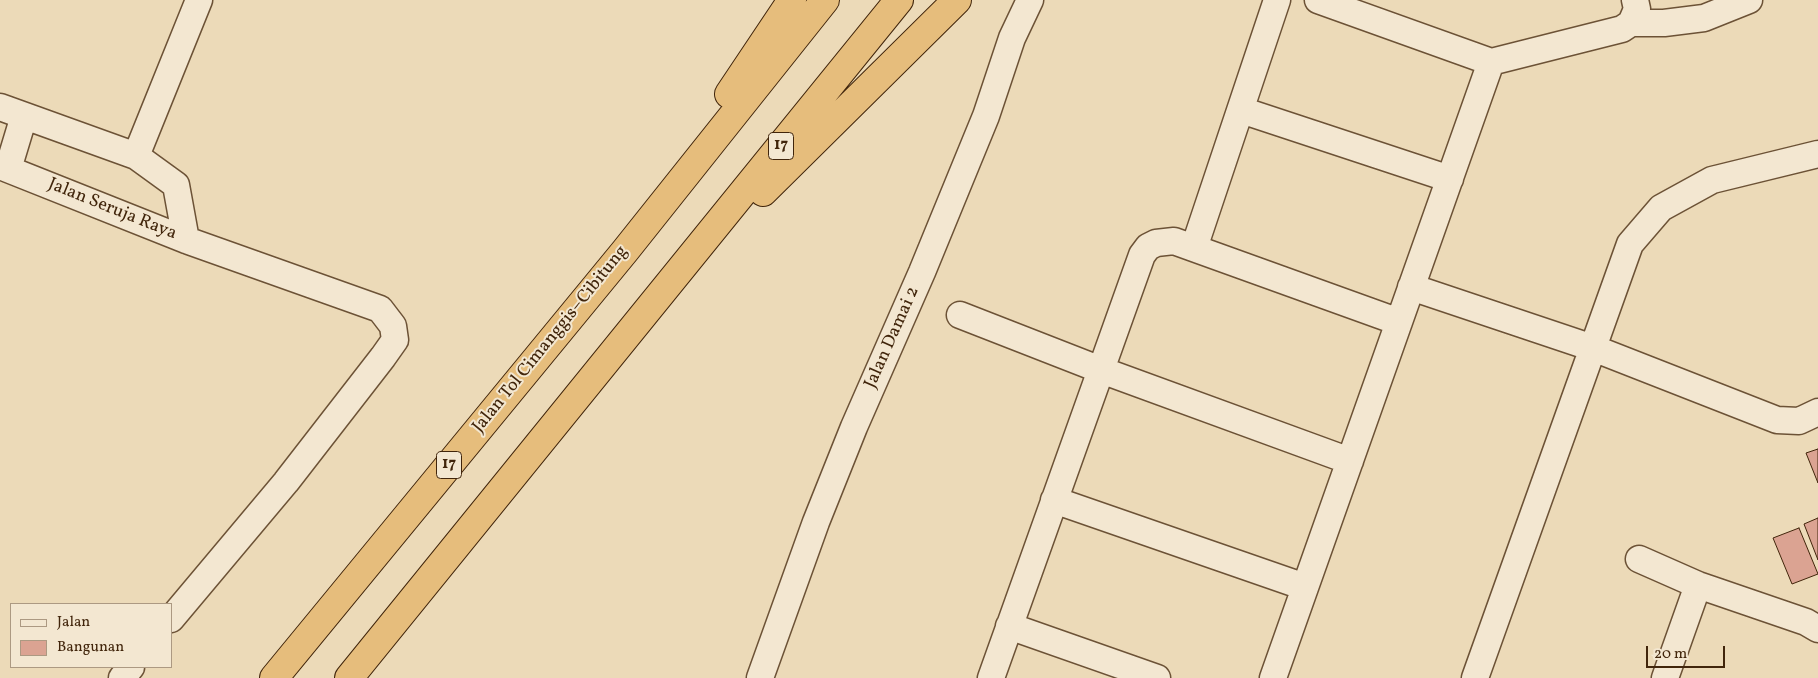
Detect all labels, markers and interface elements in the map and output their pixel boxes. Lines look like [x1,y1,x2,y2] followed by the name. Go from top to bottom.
[768,132,794,160] road number: 17
[45,174,179,246] street label: Jalan Seruja Raya
[469,242,633,438] street label: Jalan Tol Cimanggis–Cibitung
[861,284,925,392] street label: Jalan Damai 2
[436,452,462,478] road number: 17
[10,603,172,668] legend
[57,612,90,633] text: Jalan
[1648,636,1727,668] scale bar
[57,637,124,658] text: Bangunan
[1654,644,1687,665] text: 20 m

